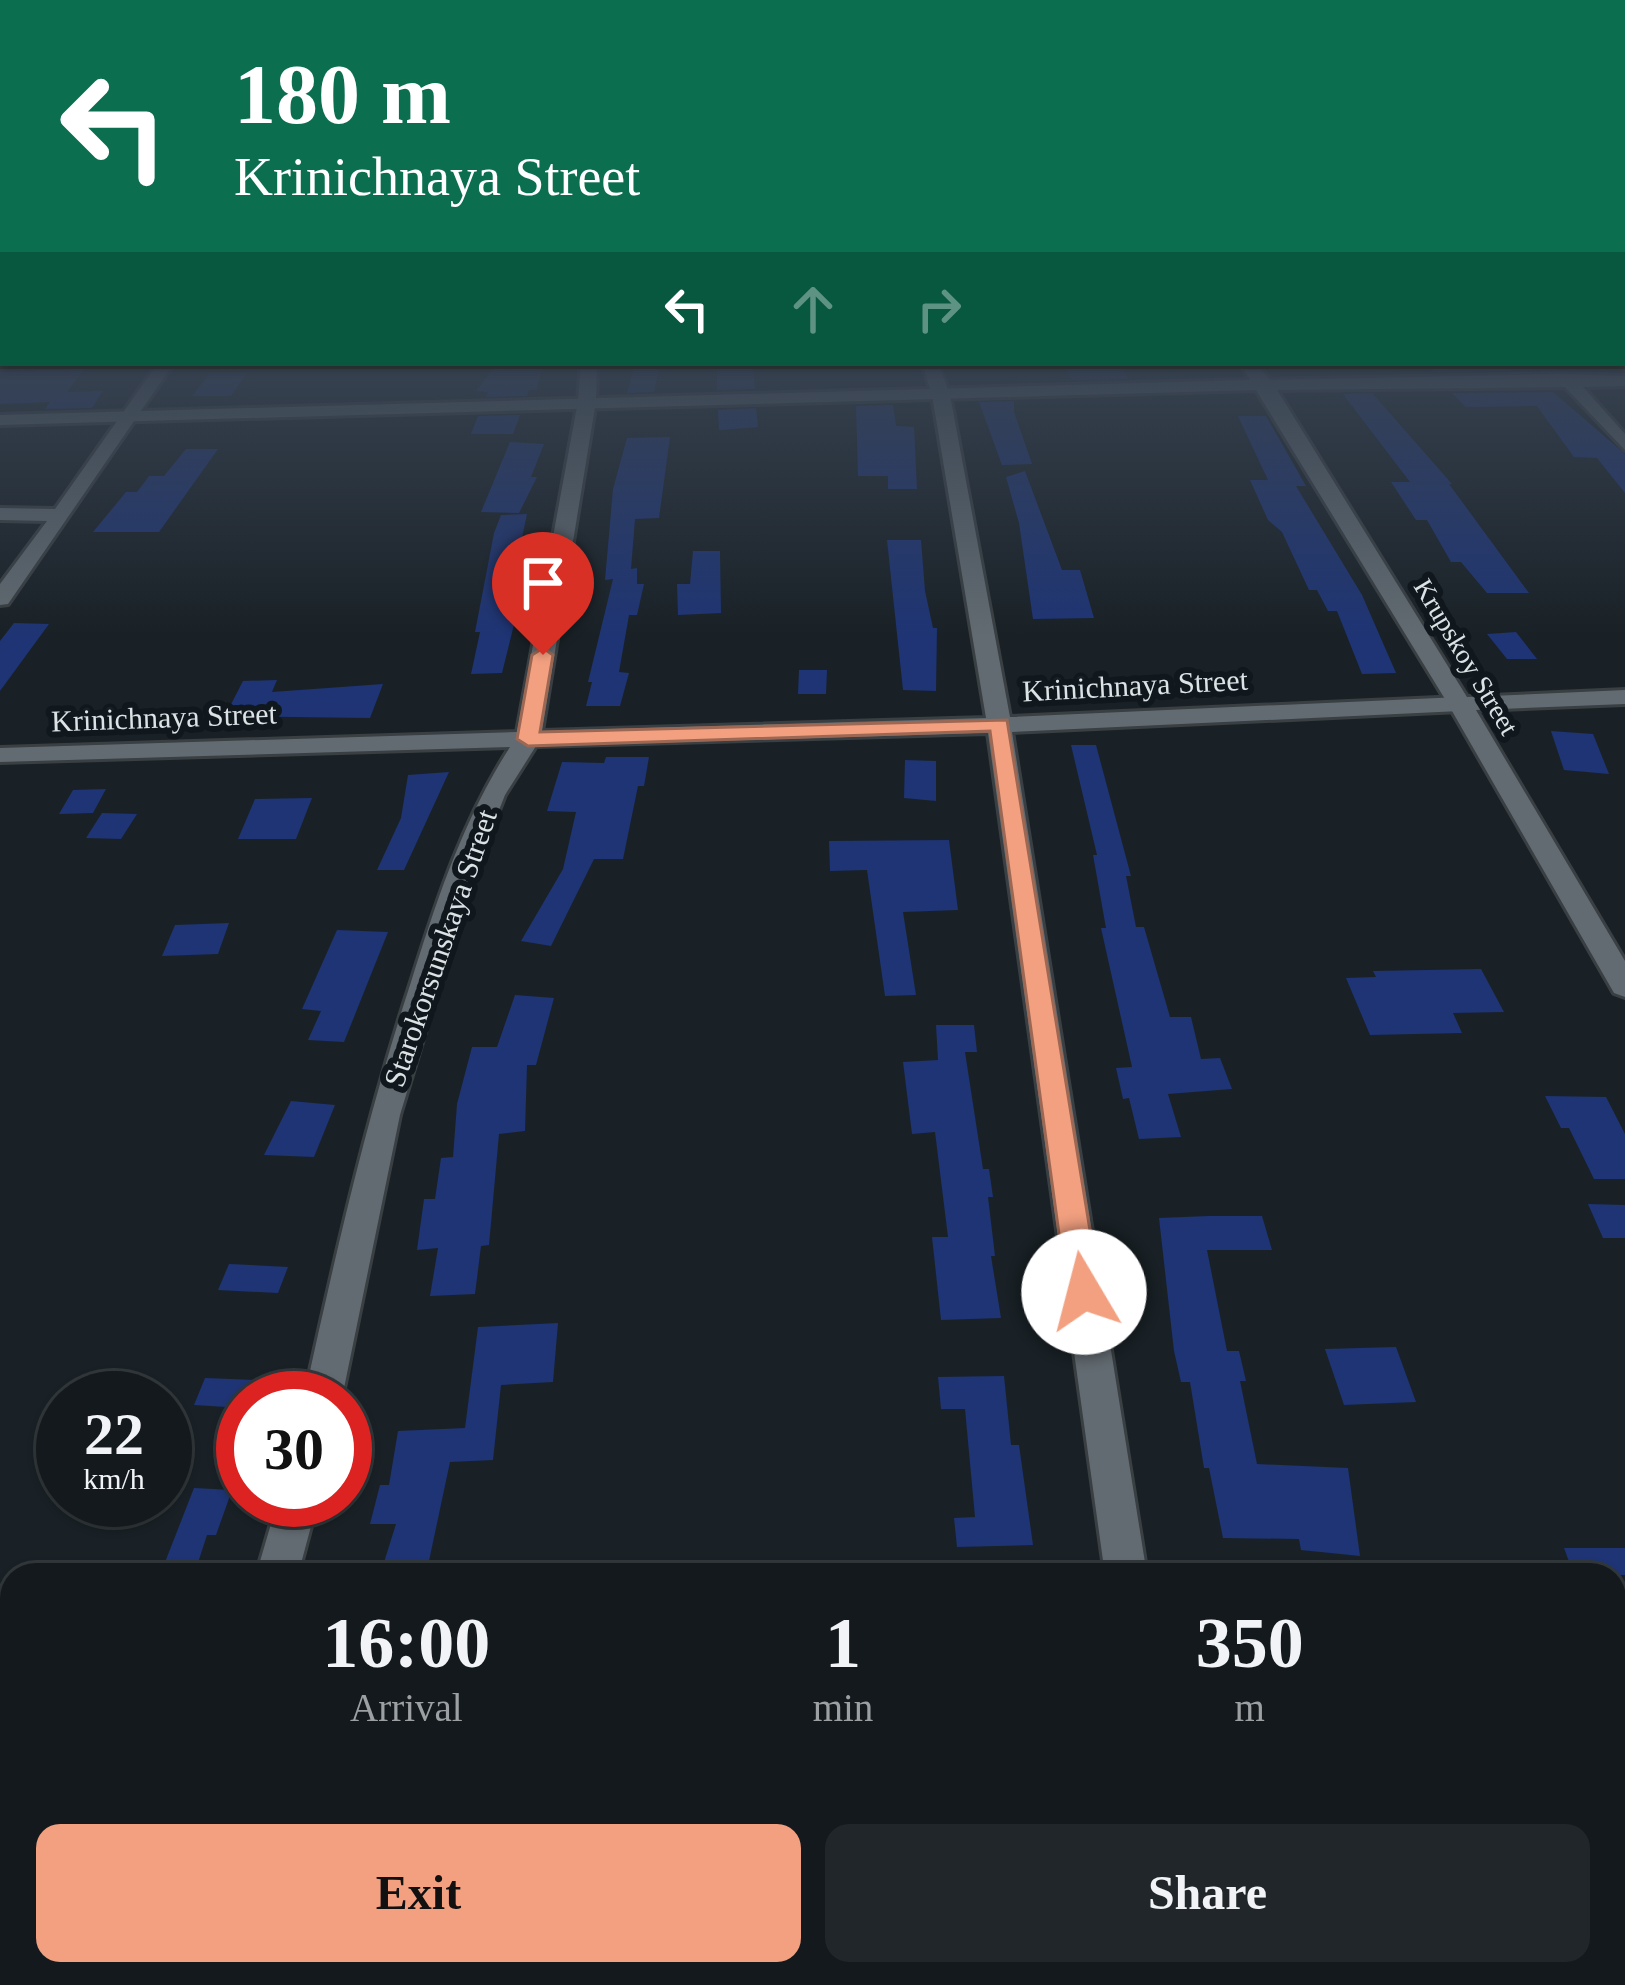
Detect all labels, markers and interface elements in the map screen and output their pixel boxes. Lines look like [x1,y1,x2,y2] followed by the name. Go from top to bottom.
[36,48,192,204] icon: left
[234,48,451,141] text: 180 m
[234,147,640,207] text: Krinichnaya Street
[654,276,720,342] icon: left
[780,276,846,342] icon: ahead
[906,276,972,342] icon: right
[492,532,594,655] pin
[510,550,576,616] icon: arrive
[1408,574,1524,741] street label: Krupskoy Street
[1021,663,1249,707] street label: Krinichnaya Street
[51,697,278,737] street label: Krinichnaya Street
[377,805,503,1091] street label: Starokorsunskaya Street
[1021,1229,1147,1355] position arrow
[216,1371,372,1527] speed limit sign: 30
[84,1401,144,1467] text: 22
[83,1462,145,1495] text: km/h
[322,1603,490,1683] text: 16:00
[825,1603,861,1683] text: 1
[1196,1603,1304,1683] text: 350
[350,1686,463,1729] text: Arrival
[813,1686,873,1729] text: min
[1234,1686,1265,1729] text: m
[36,1824,801,1962] button: Exit
[825,1824,1590,1962] button: Share

